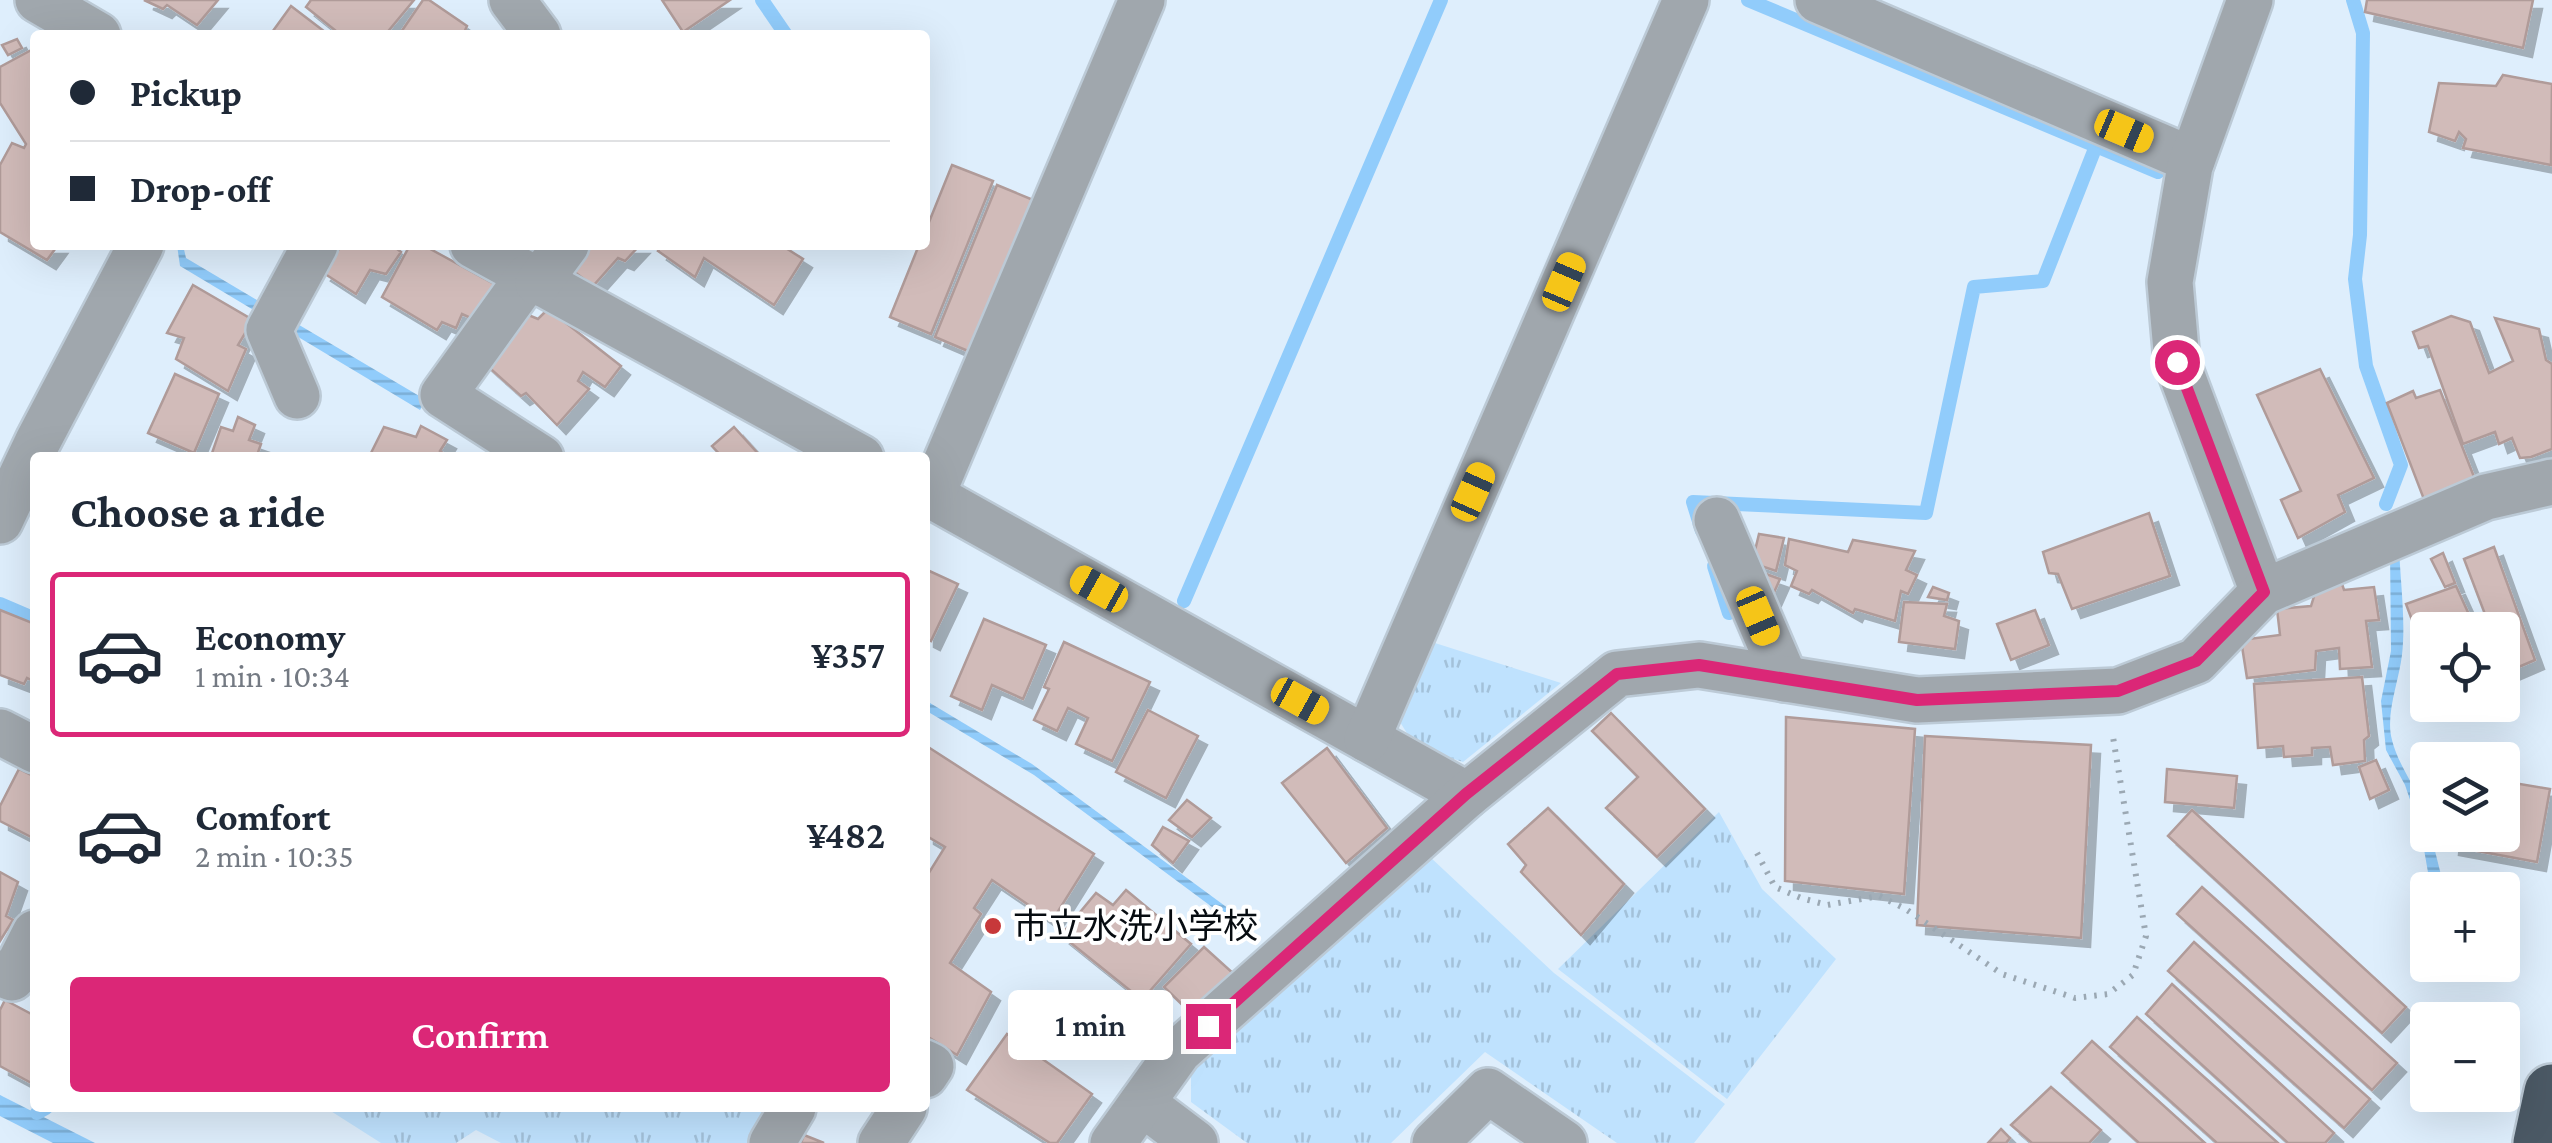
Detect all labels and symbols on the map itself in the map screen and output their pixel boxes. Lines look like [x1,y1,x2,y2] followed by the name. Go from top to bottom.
[2091,105,2157,157] car
[1538,249,1590,315] car
[2155,340,2200,385] route start
[1447,458,1499,526] car
[1065,561,1133,617] car
[1732,583,1784,649] car
[1266,673,1334,729] car
[1013,907,1258,946] place label: 市立水洗小学校
[982,915,1004,937] marker: 市立水洗小学校
[1008,991,1173,1061] callout: 1 min
[1186,1004,1231,1049] route end

